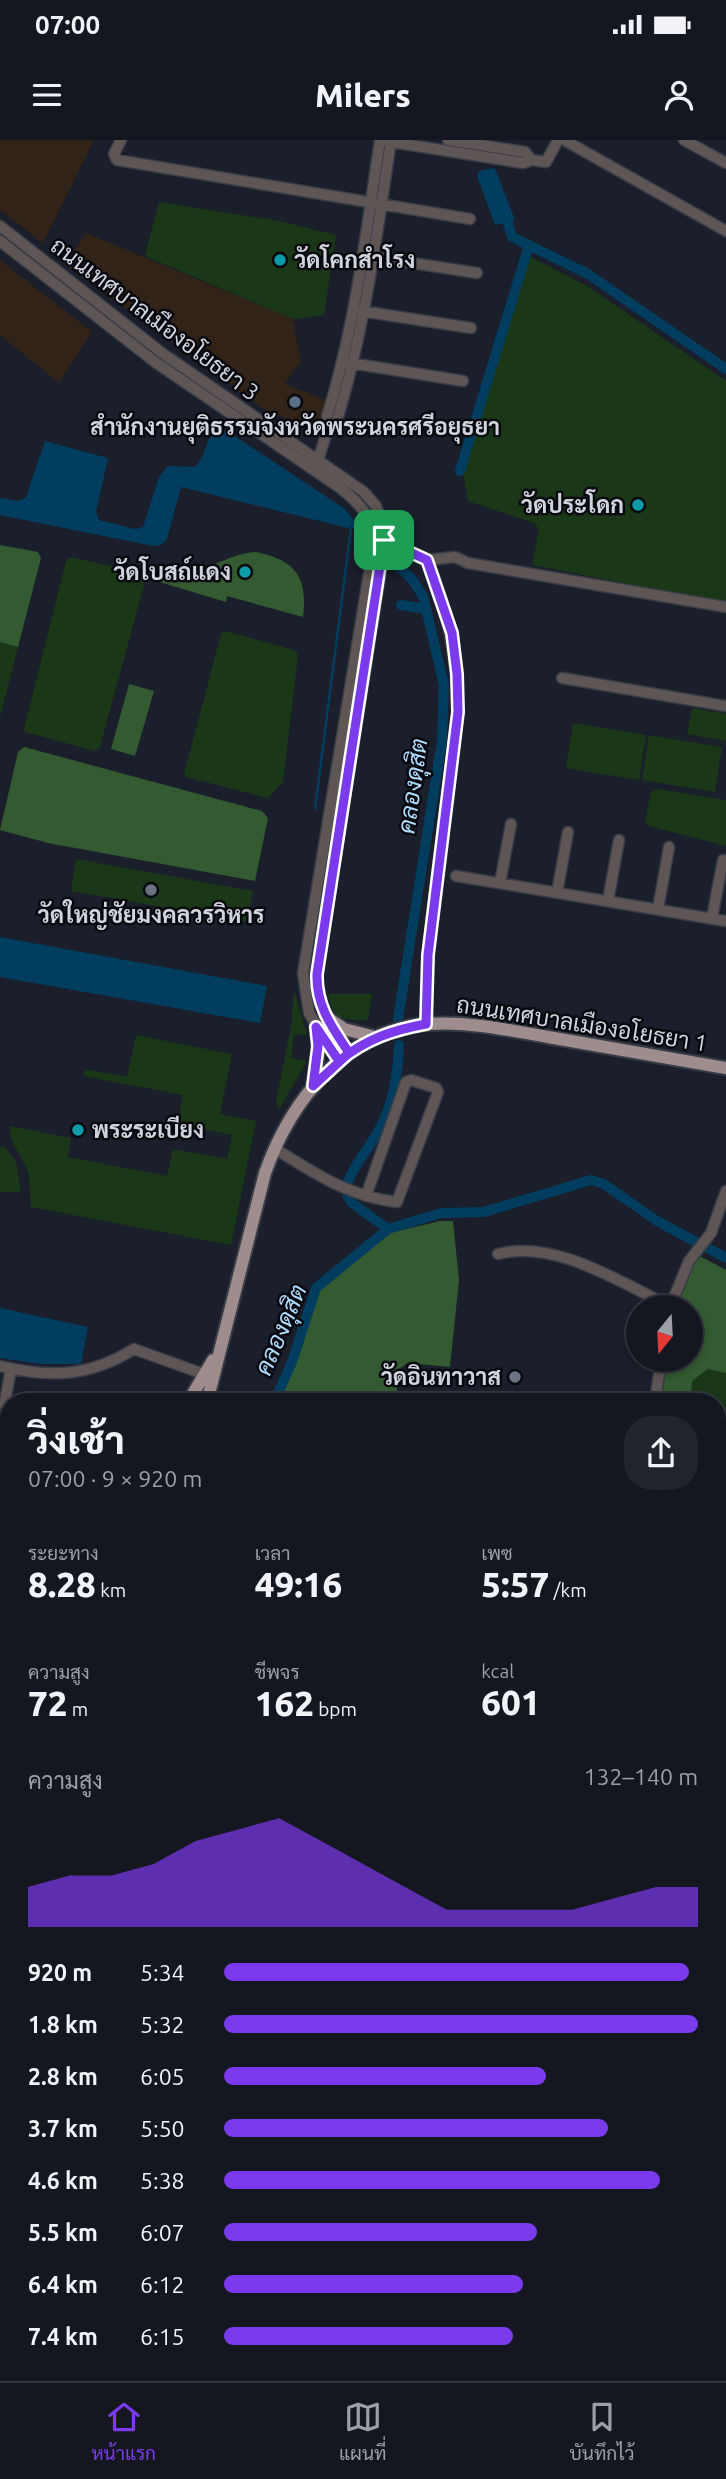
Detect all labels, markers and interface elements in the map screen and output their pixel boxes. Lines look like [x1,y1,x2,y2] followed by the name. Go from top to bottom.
[35,10,100,39] text: 07:00
[28,76,66,114] icon: menu
[660,76,698,114] icon: person
[315,77,411,113] text: Milers
[46,230,266,405] street label: ถนนเทศบาลเมืองอโยธยา 3
[294,244,415,272] place label: วัดโคกสำโรง
[272,252,288,268] marker: วัดโคกสำโรง
[287,394,303,410] marker: สำนักงานยุติธรรมจังหวัดพระนครศรีอยุธยา
[90,412,500,444] place label: สำนักงานยุติธรรมจังหวัดพระนครศรีอยุธยา
[521,489,624,517] place label: วัดประโดก
[630,497,646,513] marker: วัดประโดก
[354,510,414,570] pin
[365,521,403,559] icon: arrive
[113,556,231,584] place label: วัดโบสถ์แดง
[237,564,253,580] marker: วัดโบสถ์แดง
[392,736,436,836] water label: คลองดุสิต
[143,882,159,898] marker: วัดใหญ่ชัยมงคลวรวิหาร
[38,899,264,930] place label: วัดใหญ่ชัยมงคลวรวิหาร
[455,988,710,1056] street label: ถนนเทศบาลเมืองอโยธยา 1
[92,1115,204,1142] place label: พระระเบียง
[70,1122,86,1138] marker: พระระเบียง
[249,1280,314,1380] water label: คลองดุสิต
[626,1295,704,1372] north arrow
[626,1295,703,1372] map controls
[381,1362,501,1389] place label: วัดอินทาวาส
[507,1369,523,1385] marker: วัดอินทาวาส
[624,1416,698,1490] button: share
[28,1419,125,1461] text: วิ่งเช้า
[28,1466,202,1491] text: 07:00 · 9 × 920 m
[28,1542,99,1564] text: ระยะทาง
[255,1542,291,1564] text: เวลา
[481,1542,513,1564] text: เพซ
[28,1564,96,1604] text: 8.28
[255,1564,342,1604] text: 49:16
[481,1564,549,1604] text: 5:57
[96,1579,126,1601] text: km
[549,1579,587,1601] text: /km
[481,1660,514,1682] text: kcal
[28,1661,90,1683] text: ความสูง
[255,1661,300,1683] text: ชีพจร
[481,1682,541,1722] text: 601
[28,1683,67,1723] text: 72
[255,1683,314,1723] text: 162
[67,1698,88,1720] text: m
[314,1698,357,1720] text: bpm
[584,1764,698,1789] text: 132–140 m
[28,1768,103,1793] text: ความสูง
[28,1960,92,1985] text: 920 m
[140,1960,185,1985] text: 5:34
[28,2012,98,2037] text: 1.8 km
[140,2012,185,2037] text: 5:32
[28,2064,98,2089] text: 2.8 km
[140,2064,185,2089] text: 6:05
[28,2116,98,2141] text: 3.7 km
[140,2116,185,2141] text: 5:50
[28,2168,98,2193] text: 4.6 km
[140,2168,185,2193] text: 5:38
[28,2220,98,2245] text: 5.5 km
[140,2220,185,2245] text: 6:07
[28,2272,98,2297] text: 6.4 km
[140,2272,185,2297] text: 6:12
[28,2324,98,2349] text: 7.4 km
[140,2324,185,2349] text: 6:15
[92,2398,156,2464] tab: หน้าแรก
[339,2398,387,2464] tab: แผนที่
[570,2398,634,2464] tab: บันทึกไว้

